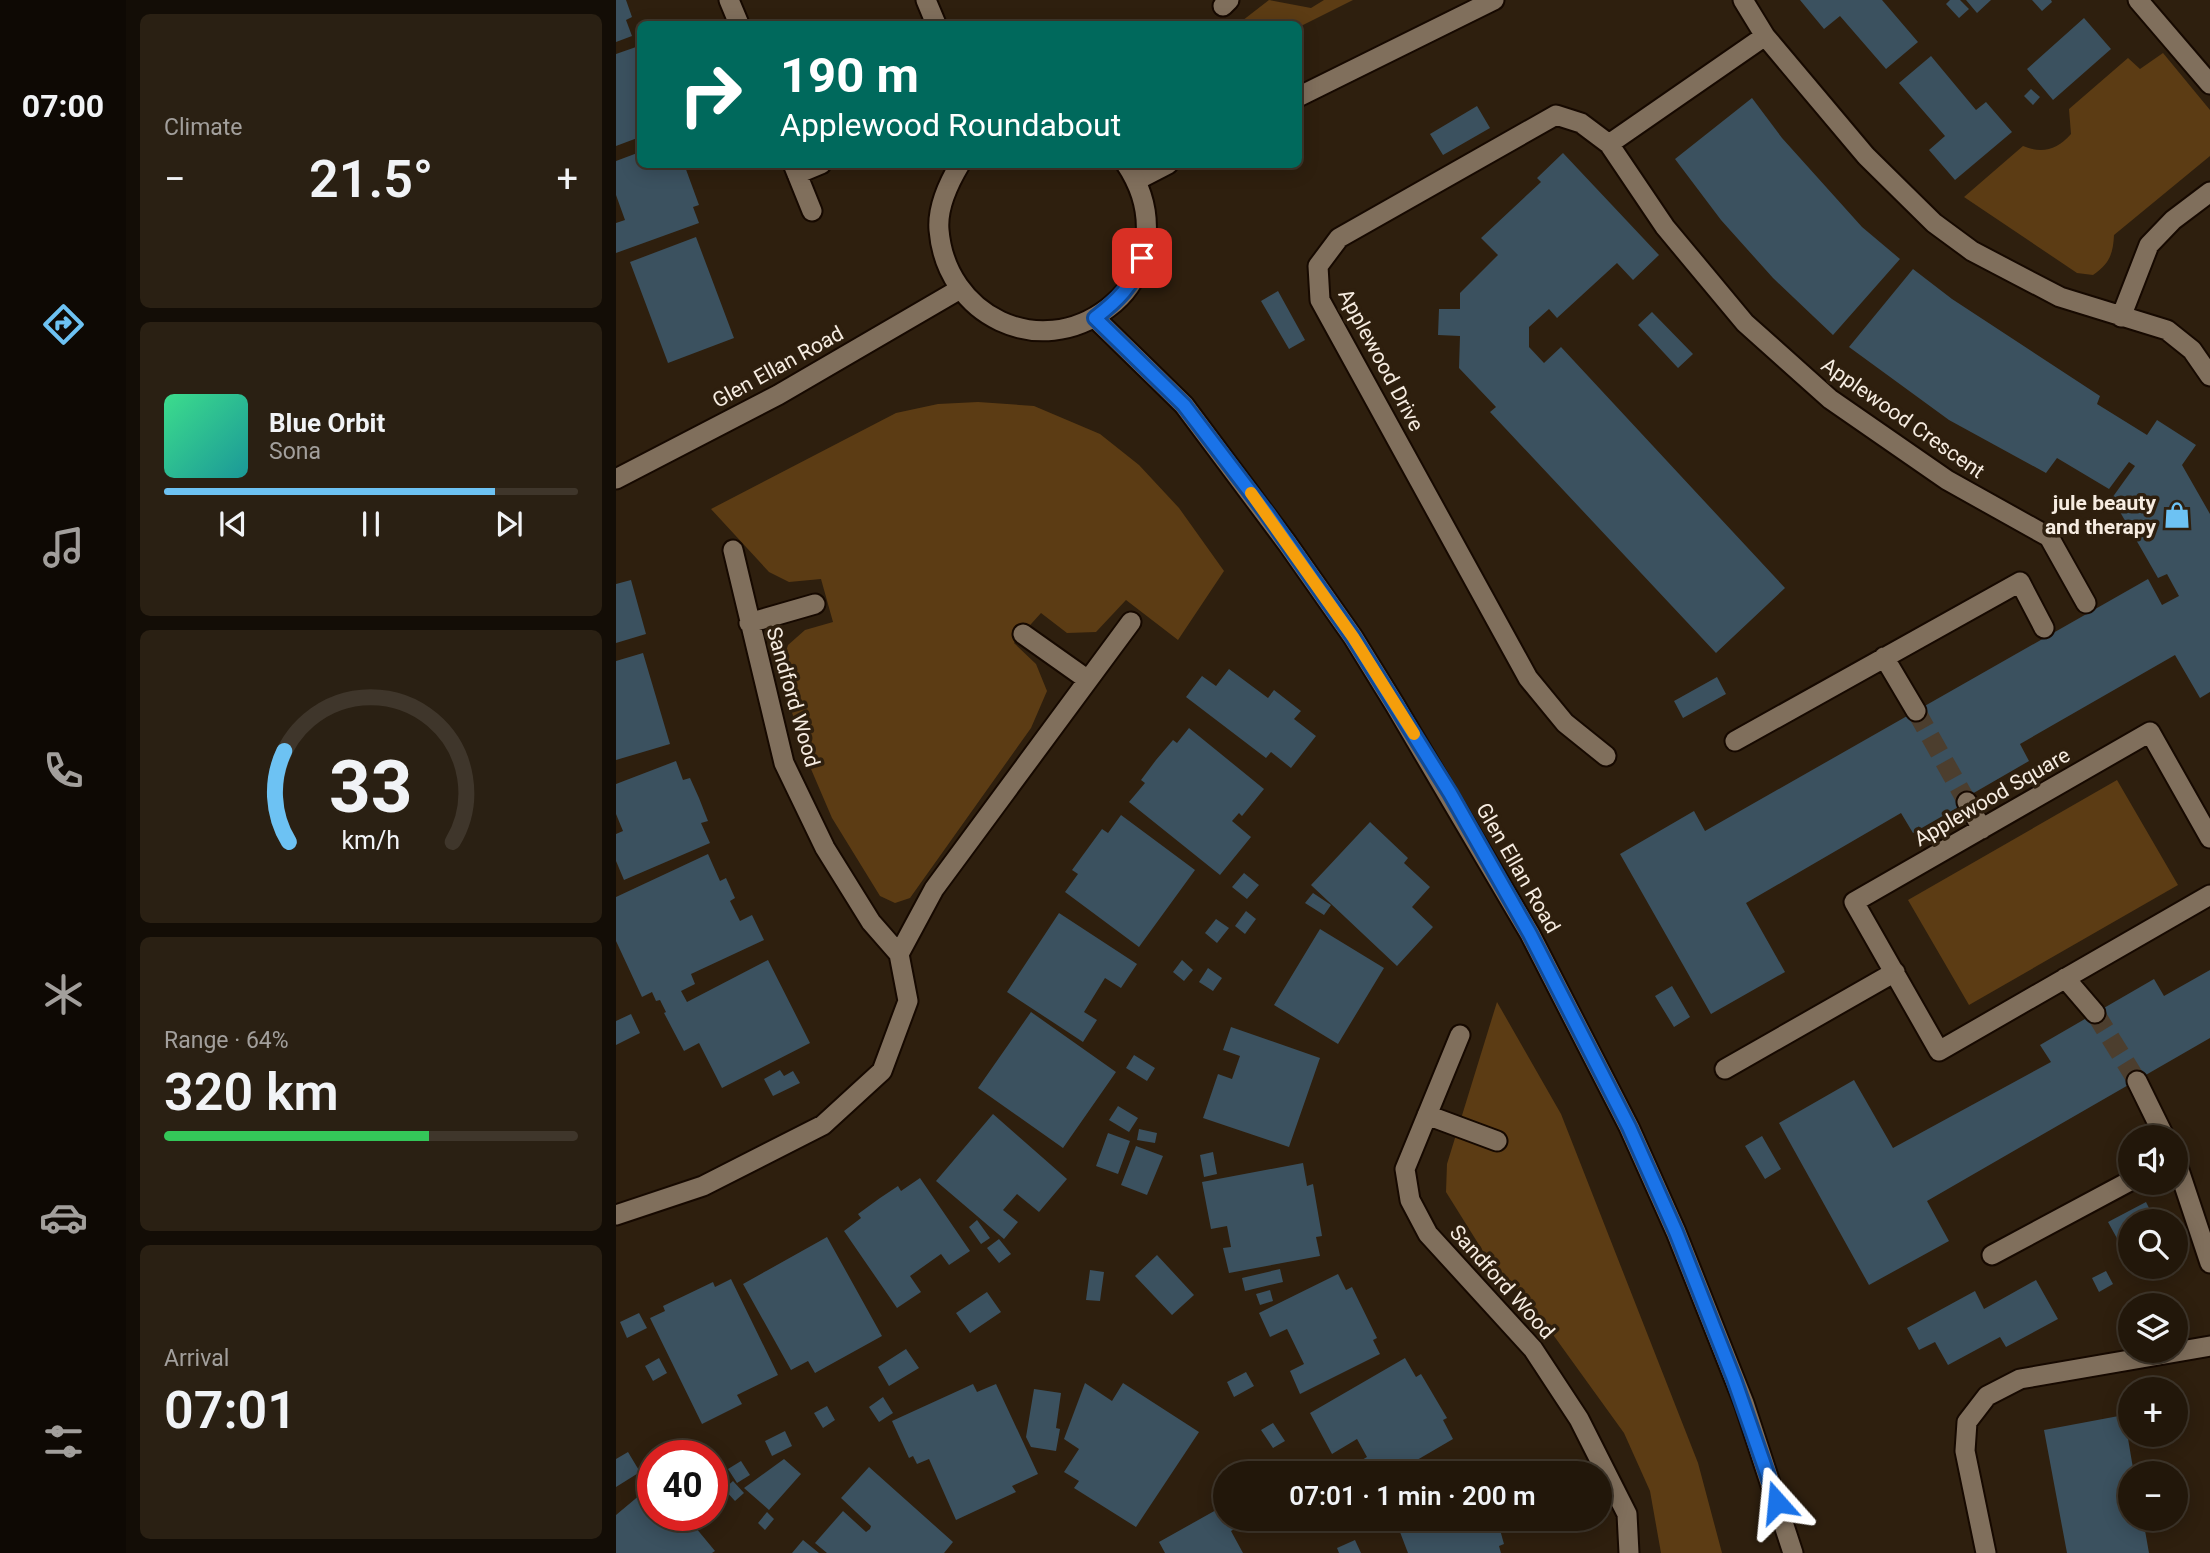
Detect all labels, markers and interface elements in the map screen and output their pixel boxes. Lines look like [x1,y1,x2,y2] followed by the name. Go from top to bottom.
[780,47,919,104] text: 190 m
[665,49,756,140] icon: right
[22,87,104,125] text: 07:00
[780,106,1121,144] text: Applewood Roundabout
[164,114,243,141] text: Climate
[309,149,433,210] text: 21.5°
[164,157,186,201] text: −
[556,157,578,201] text: +
[1112,228,1172,288] pin
[1123,239,1161,277] icon: arrive
[1333,285,1429,435] street label: Applewood Drive
[39,300,88,349] icon: directions
[708,321,848,413] street label: Glen Ellan Road
[1817,353,1989,483] street label: Applewood Crescent
[269,408,385,438] text: Blue Orbit
[269,438,321,465] text: Sona
[2045,491,2156,539] place label: jule beauty and therapy
[2162,500,2192,530] shop icon: jule beauty and therapy
[214,505,252,543] icon: previous
[352,505,390,543] icon: pause
[490,505,528,543] icon: next
[39,523,88,572] icon: music
[762,624,824,770] street label: Sandford Wood
[1910,743,2074,851] street label: Applewood Square
[329,745,413,831] text: 33
[39,746,88,795] icon: phone
[1471,799,1565,937] street label: Glen Ellan Road
[342,826,400,855] text: km/h
[39,970,88,1019] icon: climate
[164,1027,289,1054] text: Range · 64%
[164,1062,339,1123] text: 320 km
[2118,1125,2188,1531] map controls
[2118,1125,2188,1195] button: sound
[39,1193,88,1242] icon: car
[2118,1209,2188,1279] button: search
[1445,1220,1559,1344] street label: Sandford Wood
[2118,1293,2188,1363] button: layers
[164,1345,229,1372] text: Arrival
[2118,1377,2188,1447] button: +
[164,1380,297,1441] text: 07:01
[39,1417,88,1466] icon: filters
[637,1440,728,1531] speed limit sign: 40
[2118,1461,2188,1531] button: −
[1740,1465,1814,1539] position arrow
[1289,1481,1536,1511] text: 07:01 · 1 min · 200 m

